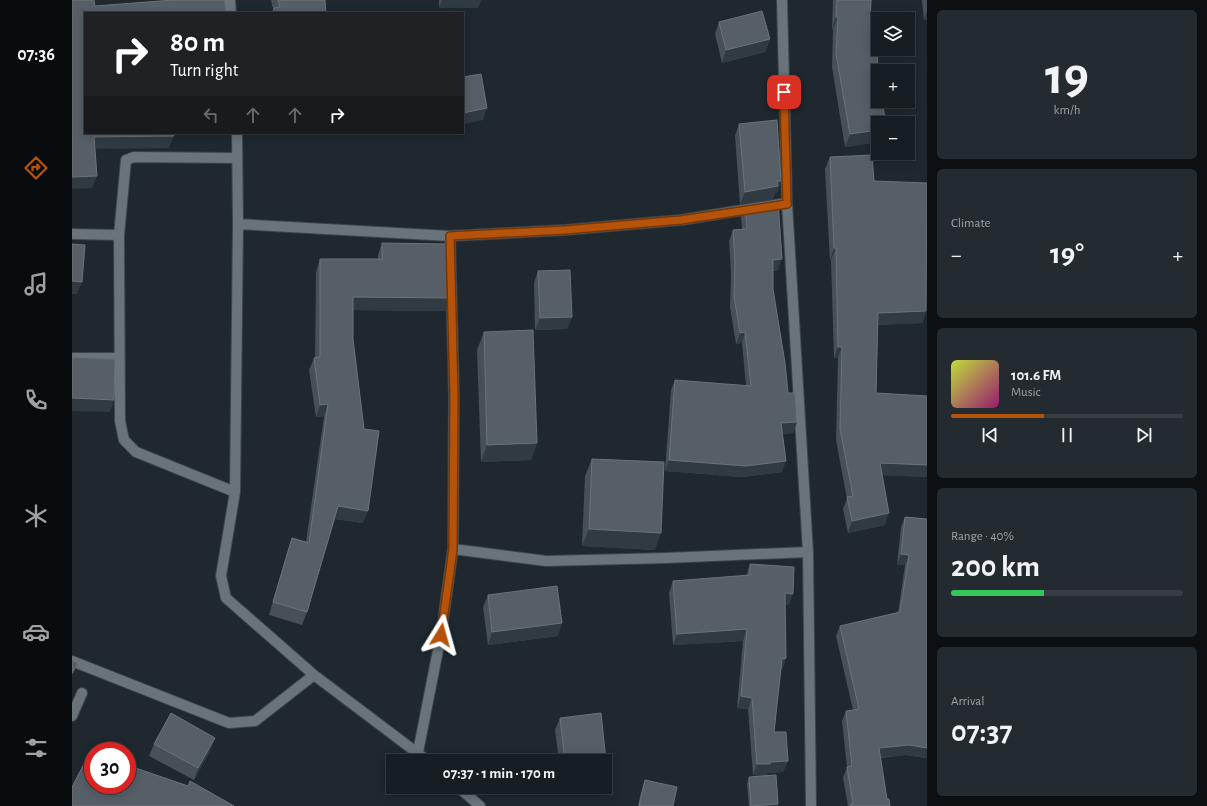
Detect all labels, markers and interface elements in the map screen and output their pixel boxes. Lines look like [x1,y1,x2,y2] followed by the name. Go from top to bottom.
[871,12,915,160] map controls
[871,12,915,56] button: layers
[104,28,156,80] icon: right
[170,29,225,57] text: 80 m
[17,46,55,64] text: 07:36
[1045,51,1089,103] text: 19
[170,62,239,80] text: Turn right
[871,64,915,108] button: +
[767,75,801,109] pin
[773,81,795,103] icon: arrive
[200,104,222,126] icon: left
[242,104,264,126] icon: ahead
[284,104,306,126] icon: ahead
[326,104,348,126] icon: right
[1054,104,1080,117] text: km/h
[871,116,915,160] button: −
[22,154,50,182] icon: directions
[951,217,990,230] text: Climate
[1050,239,1084,269] text: 19°
[951,244,962,266] text: −
[1172,244,1183,266] text: +
[22,270,50,298] icon: music
[1011,368,1061,383] text: 101.6 FM
[22,386,50,414] icon: phone
[1011,386,1041,399] text: Music
[979,424,1001,446] icon: previous
[1056,424,1078,446] icon: pause
[1133,424,1155,446] icon: next
[22,502,50,530] icon: climate
[951,530,1014,543] text: Range · 40%
[951,552,1040,582] text: 200 km
[420,614,462,656] position arrow
[22,618,50,646] icon: car
[951,695,984,708] text: Arrival
[951,717,1012,747] text: 07:37
[22,734,50,762] icon: filters
[84,742,136,794] speed limit sign: 30
[443,766,555,781] text: 07:37 · 1 min · 170 m

